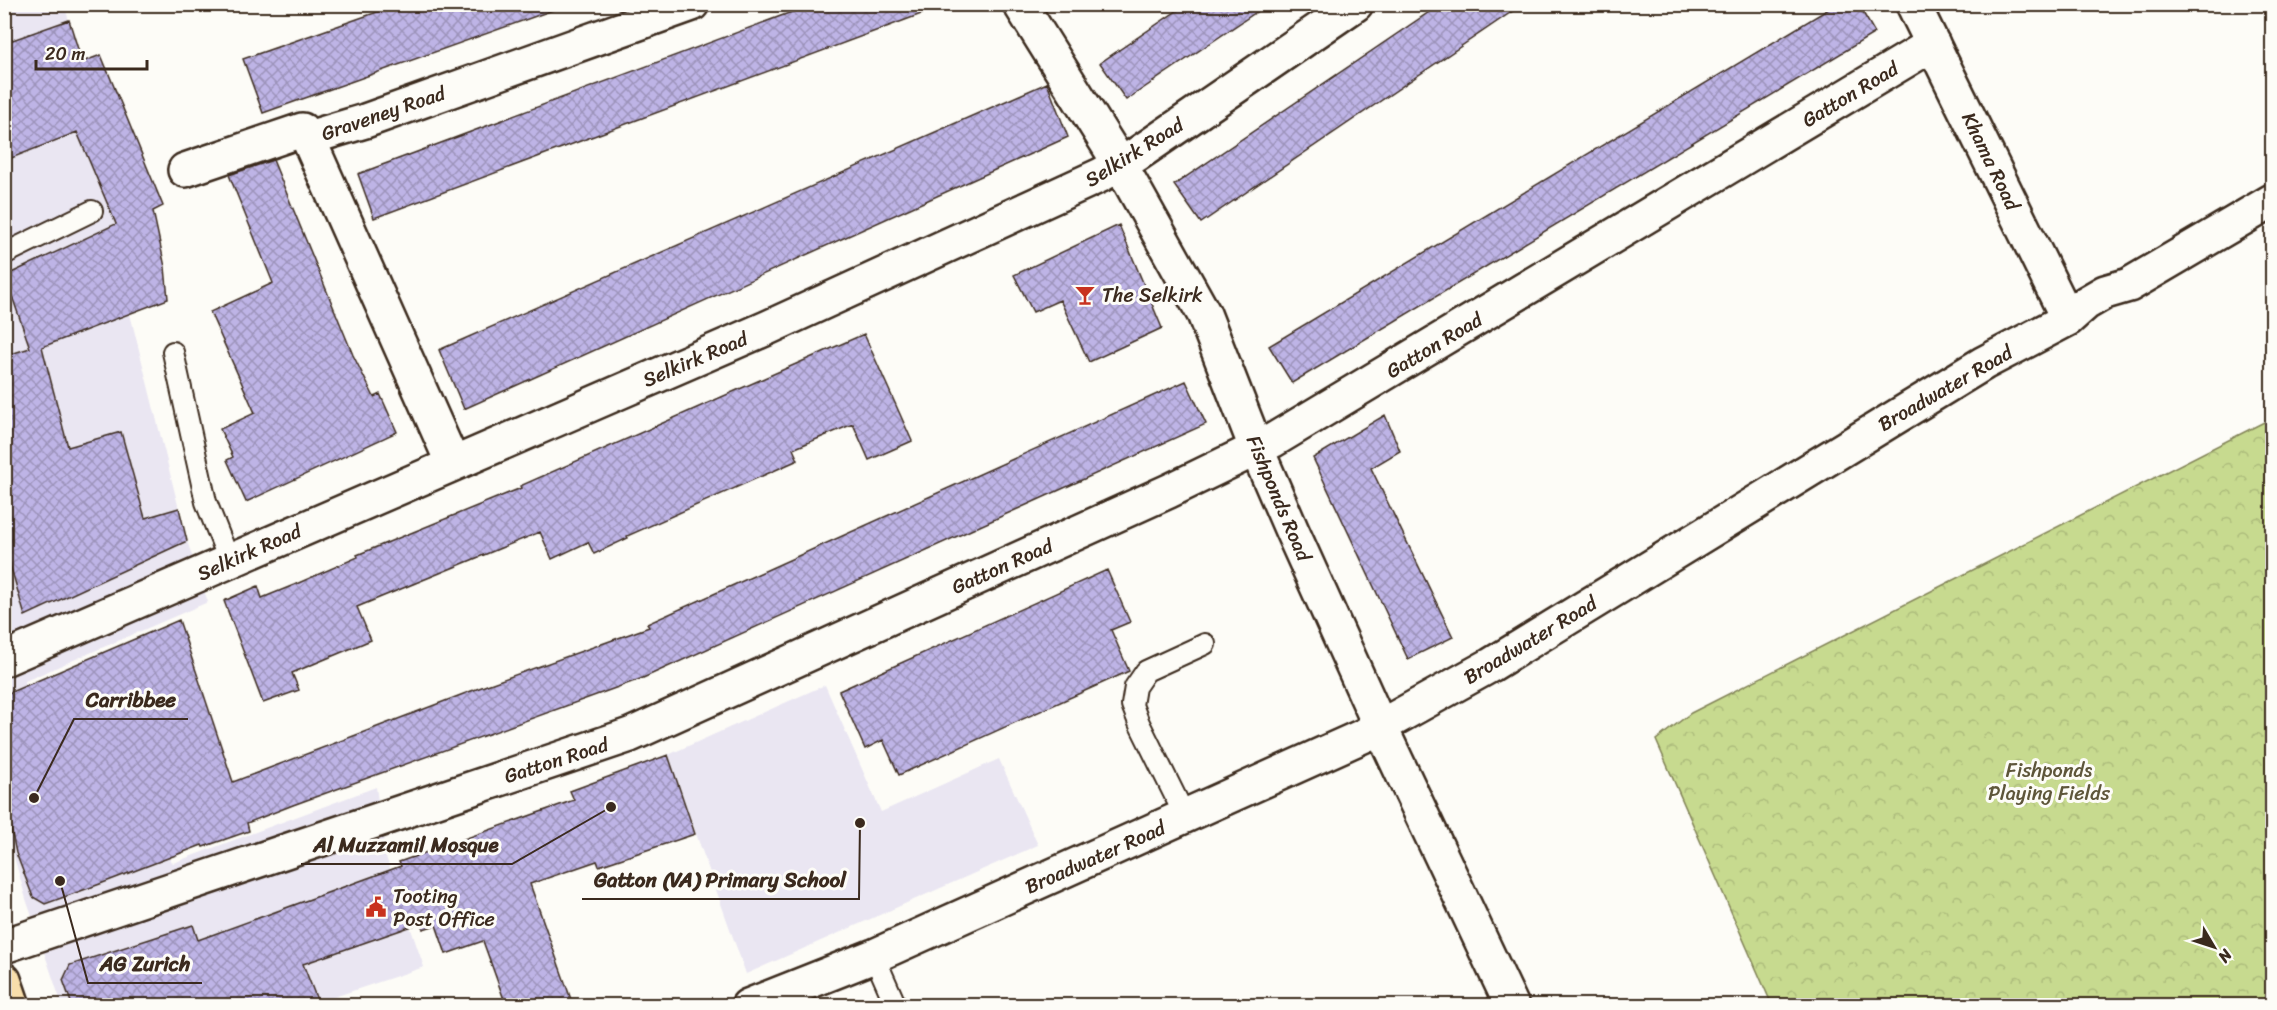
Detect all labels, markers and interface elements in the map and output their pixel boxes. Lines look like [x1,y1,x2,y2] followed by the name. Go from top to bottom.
[36,33,147,71] scale bar
[45,38,85,70] text: 20 m
[1795,51,1907,137] street label: Gatton Road
[316,75,451,151] street label: Graveney Road
[1952,106,2030,218] street label: Khama Road
[1078,107,1192,197] street label: Selkirk Road
[1102,278,1203,313] place label: The Selkirk
[1073,283,1097,307] bar icon: The Selkirk
[1379,302,1491,388] street label: Gatton Road
[637,321,755,397] street label: Selkirk Road
[1871,335,2021,441] street label: Broadwater Road
[1236,430,1321,568] street label: Fishponds Road
[191,513,308,591] street label: Selkirk Road
[946,528,1060,604] street label: Gatton Road
[1457,586,1605,694] street label: Broadwater Road
[74,680,188,719] callout: Carribbee
[85,681,176,719] text: Carribbee
[499,727,614,794] street label: Gatton Road
[1988,753,2111,811] park label: Fishponds Playing Fields
[1019,810,1172,904] street label: Broadwater Road
[301,825,512,864] callout: Al Muzzamil Mosque
[312,826,500,864] text: Al Muzzamil Mosque
[582,860,859,899] callout: Gatton (VA) Primary School
[593,861,847,899] text: Gatton (VA) Primary School
[393,879,495,937] place label: Tooting Post Office
[364,895,388,919] public building icon: Tooting Post Office
[2184,917,2244,977] north arrow
[2210,942,2241,970] text: N
[88,944,202,983] callout: AG Zurich
[99,945,190,983] text: AG Zurich

